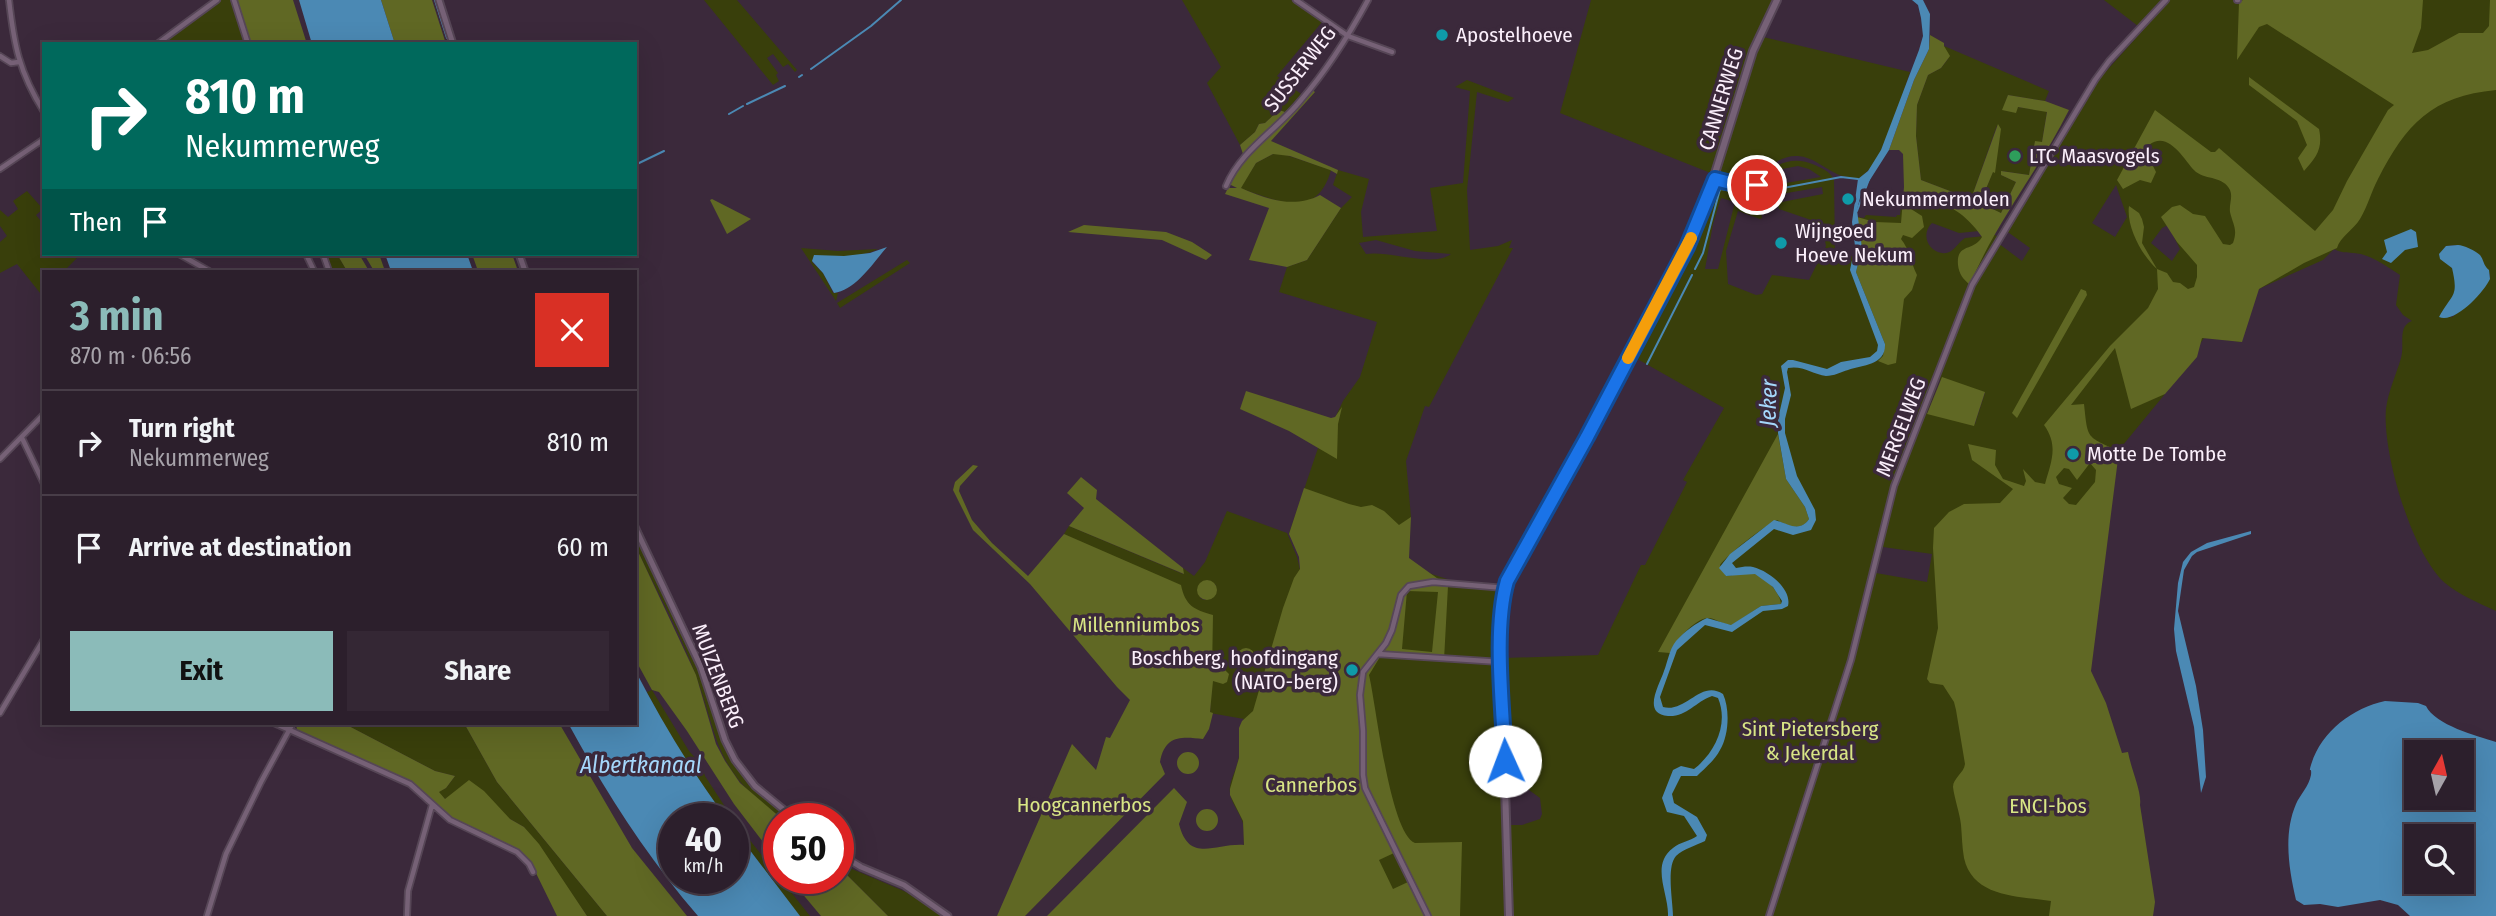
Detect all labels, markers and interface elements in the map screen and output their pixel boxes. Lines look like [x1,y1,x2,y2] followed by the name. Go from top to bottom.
[1258,21,1342,117] street label: SUSSERWEG
[1456,22,1573,48] place label: Apostelhoeve
[1434,27,1450,43] marker: Apostelhoeve
[1693,45,1749,153] street label: CANNERWEG
[185,67,305,126] text: 810 m
[70,70,161,161] icon: right
[185,127,380,165] text: Nekummerweg
[2029,143,2160,169] place label: LTC Maasvogels
[2007,148,2023,164] marker: LTC Maasvogels
[1727,155,1787,215] pin
[1738,166,1776,204] icon: arrive
[1862,186,2010,212] place label: Nekummermolen
[1840,191,1856,207] marker: Nekummermolen
[136,203,174,241] icon: arrive
[70,207,122,238] text: Then
[1795,218,1914,268] place label: Wijngoed Hoeve Nekum
[1773,235,1789,251] marker: Wijngoed Hoeve Nekum
[70,291,164,341] text: 3 min
[535,293,609,367] button: close
[70,342,191,370] text: 870 m · 06:56
[1870,374,1932,480] street label: MERGELWEG
[1753,378,1783,429] water label: Jeker
[129,413,235,444] text: Turn right
[70,424,108,462] icon: right
[547,427,609,458] text: 810 m
[2087,441,2227,467] place label: Motte De Tombe
[129,444,269,472] text: Nekummerweg
[2065,446,2081,462] marker: Motte De Tombe
[70,529,108,567] icon: arrive
[129,532,352,563] text: Arrive at destination
[556,532,609,563] text: 60 m
[1072,612,1200,638] park label: Millenniumbos
[686,620,750,732] street label: MUIZENBERG
[70,631,333,711] button: Exit
[347,631,609,711] button: Share
[1131,645,1338,695] place label: Boschberg, hoofdingang (NATO-berg)
[1344,662,1360,678] marker: Boschberg, hoofdingang (NATO-berg)
[1742,716,1878,766] park label: Sint Pietersberg & Jekerdal
[1468,724,1542,798] position arrow
[2404,740,2474,810] north arrow
[2404,740,2474,894] map controls
[579,751,702,779] water label: Albertkanaal
[1265,772,1357,798] park label: Cannerbos
[1017,792,1151,818] park label: Hoogcannerbos
[2009,793,2087,819] park label: ENCI-bos
[763,803,854,894] speed limit sign: 50
[685,818,722,860] text: 40
[2404,824,2474,894] button: search
[683,855,724,877] text: km/h

